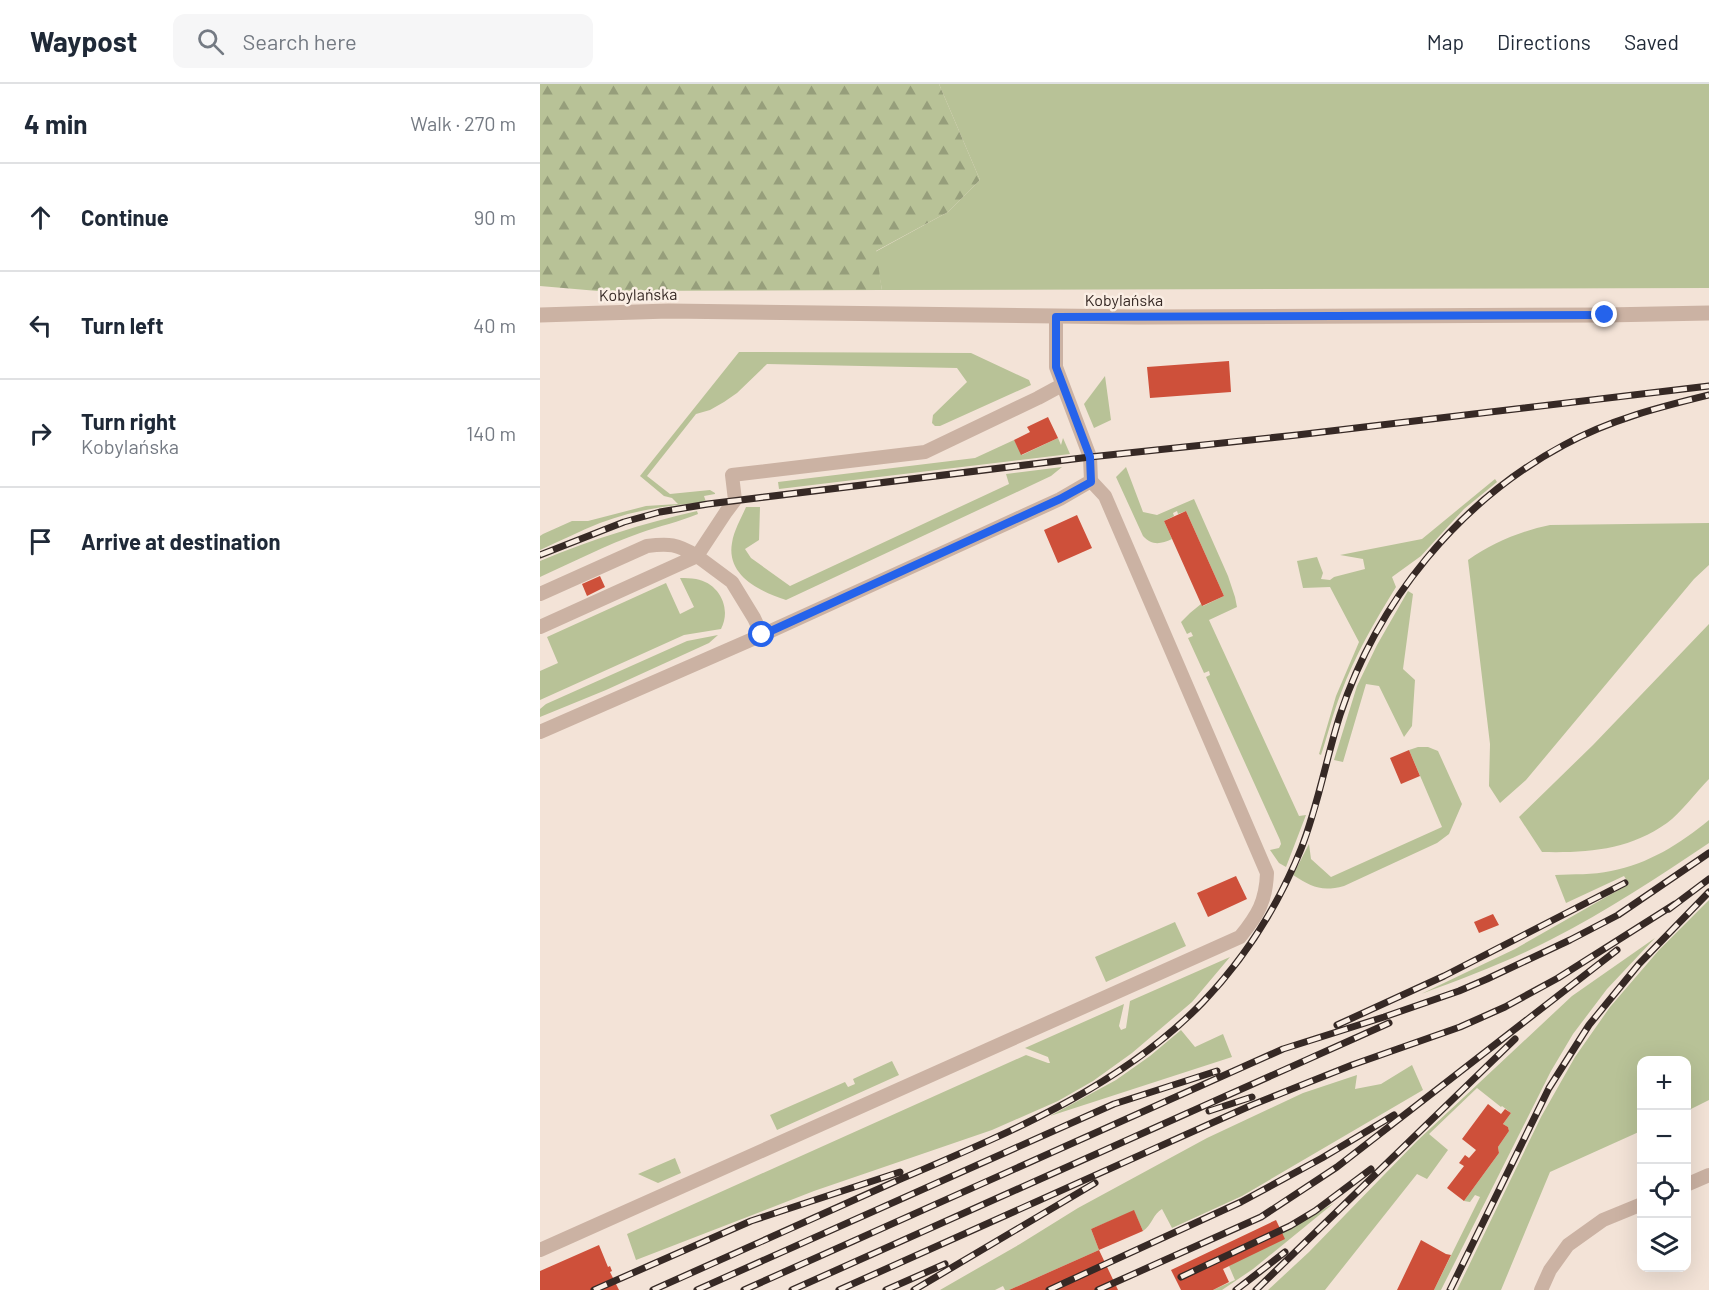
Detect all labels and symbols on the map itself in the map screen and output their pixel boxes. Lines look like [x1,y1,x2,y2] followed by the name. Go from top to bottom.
[599,284,677,304] street label: Kobylańska
[1085,290,1163,309] street label: Kobylańska
[1591,301,1617,327] route end
[748,621,774,647] route start

